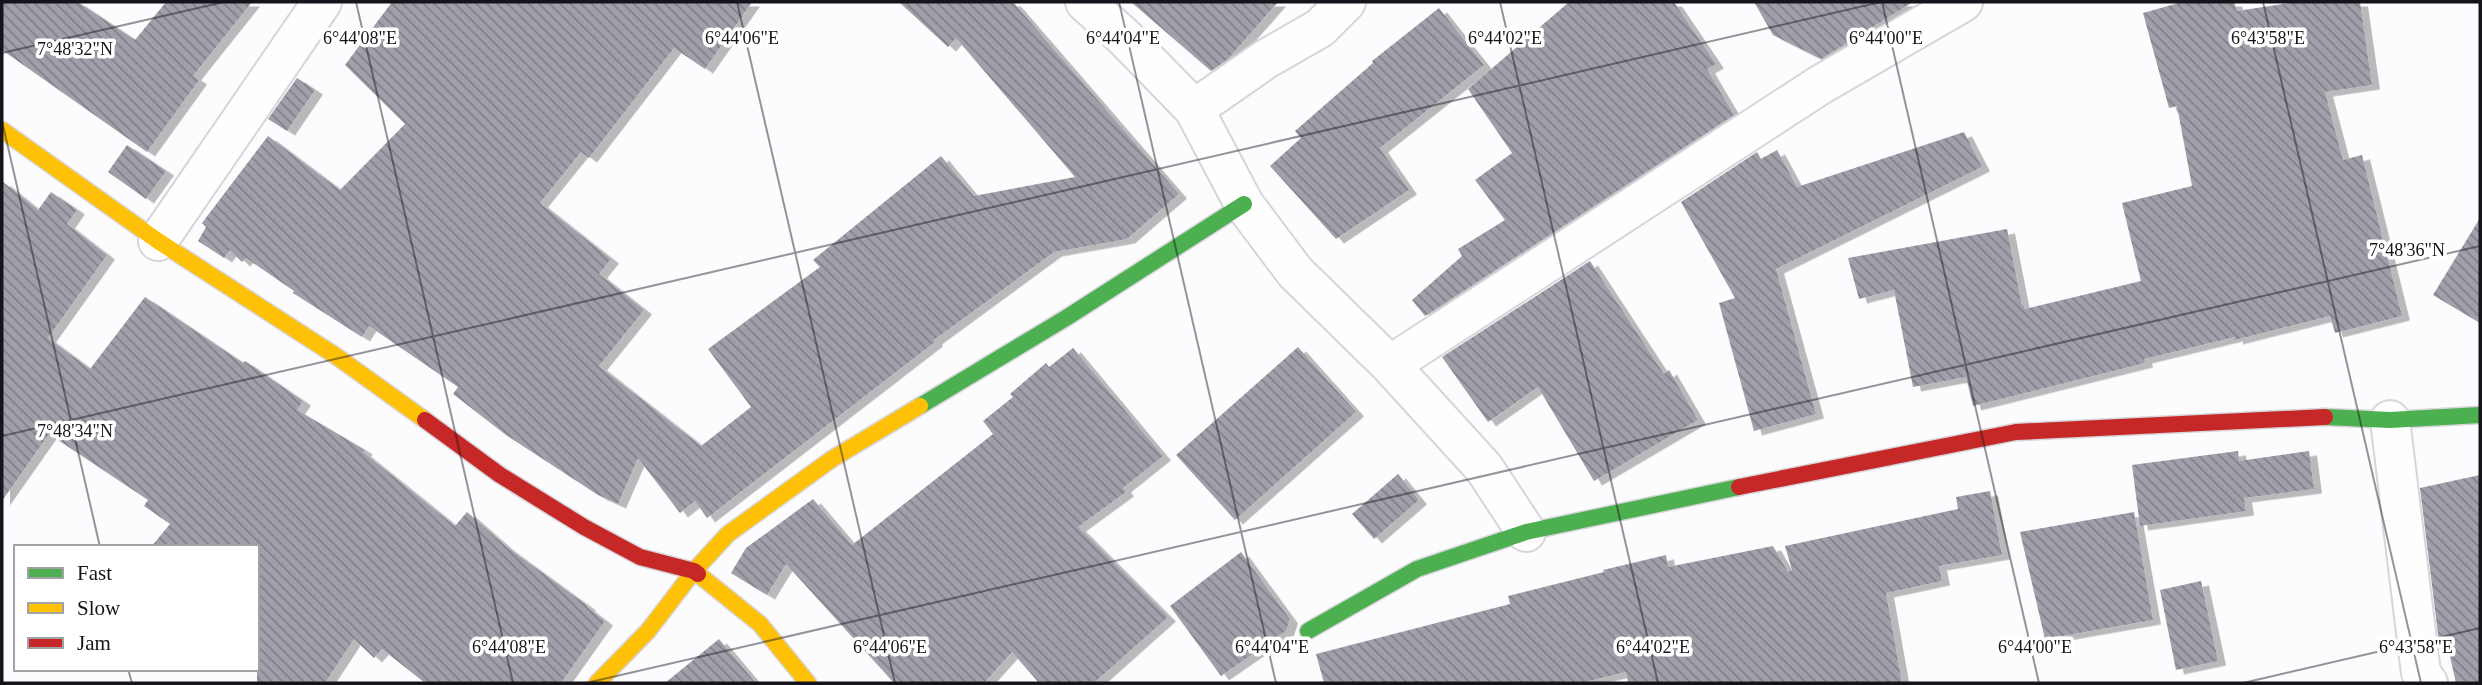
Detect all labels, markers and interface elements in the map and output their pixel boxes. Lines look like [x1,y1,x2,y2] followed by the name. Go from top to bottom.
[323,28,397,48] text: 6°44'08"E
[705,28,779,48] text: 6°44'06"E
[1086,28,1160,48] text: 6°44'04"E
[1468,28,1542,48] text: 6°44'02"E
[1849,28,1923,48] text: 6°44'00"E
[2231,28,2305,48] text: 6°43'58"E
[37,39,113,59] text: 7°48'32"N
[2369,240,2445,260] text: 7°48'36"N
[37,421,113,441] text: 7°48'34"N
[14,545,259,671] legend
[77,561,112,585] text: Fast
[77,596,121,620] text: Slow
[77,631,111,655] text: Jam
[472,637,546,657] text: 6°44'08"E
[853,637,927,657] text: 6°44'06"E
[1235,637,1309,657] text: 6°44'04"E
[1616,637,1690,657] text: 6°44'02"E
[1998,637,2072,657] text: 6°44'00"E
[2379,637,2453,657] text: 6°43'58"E

